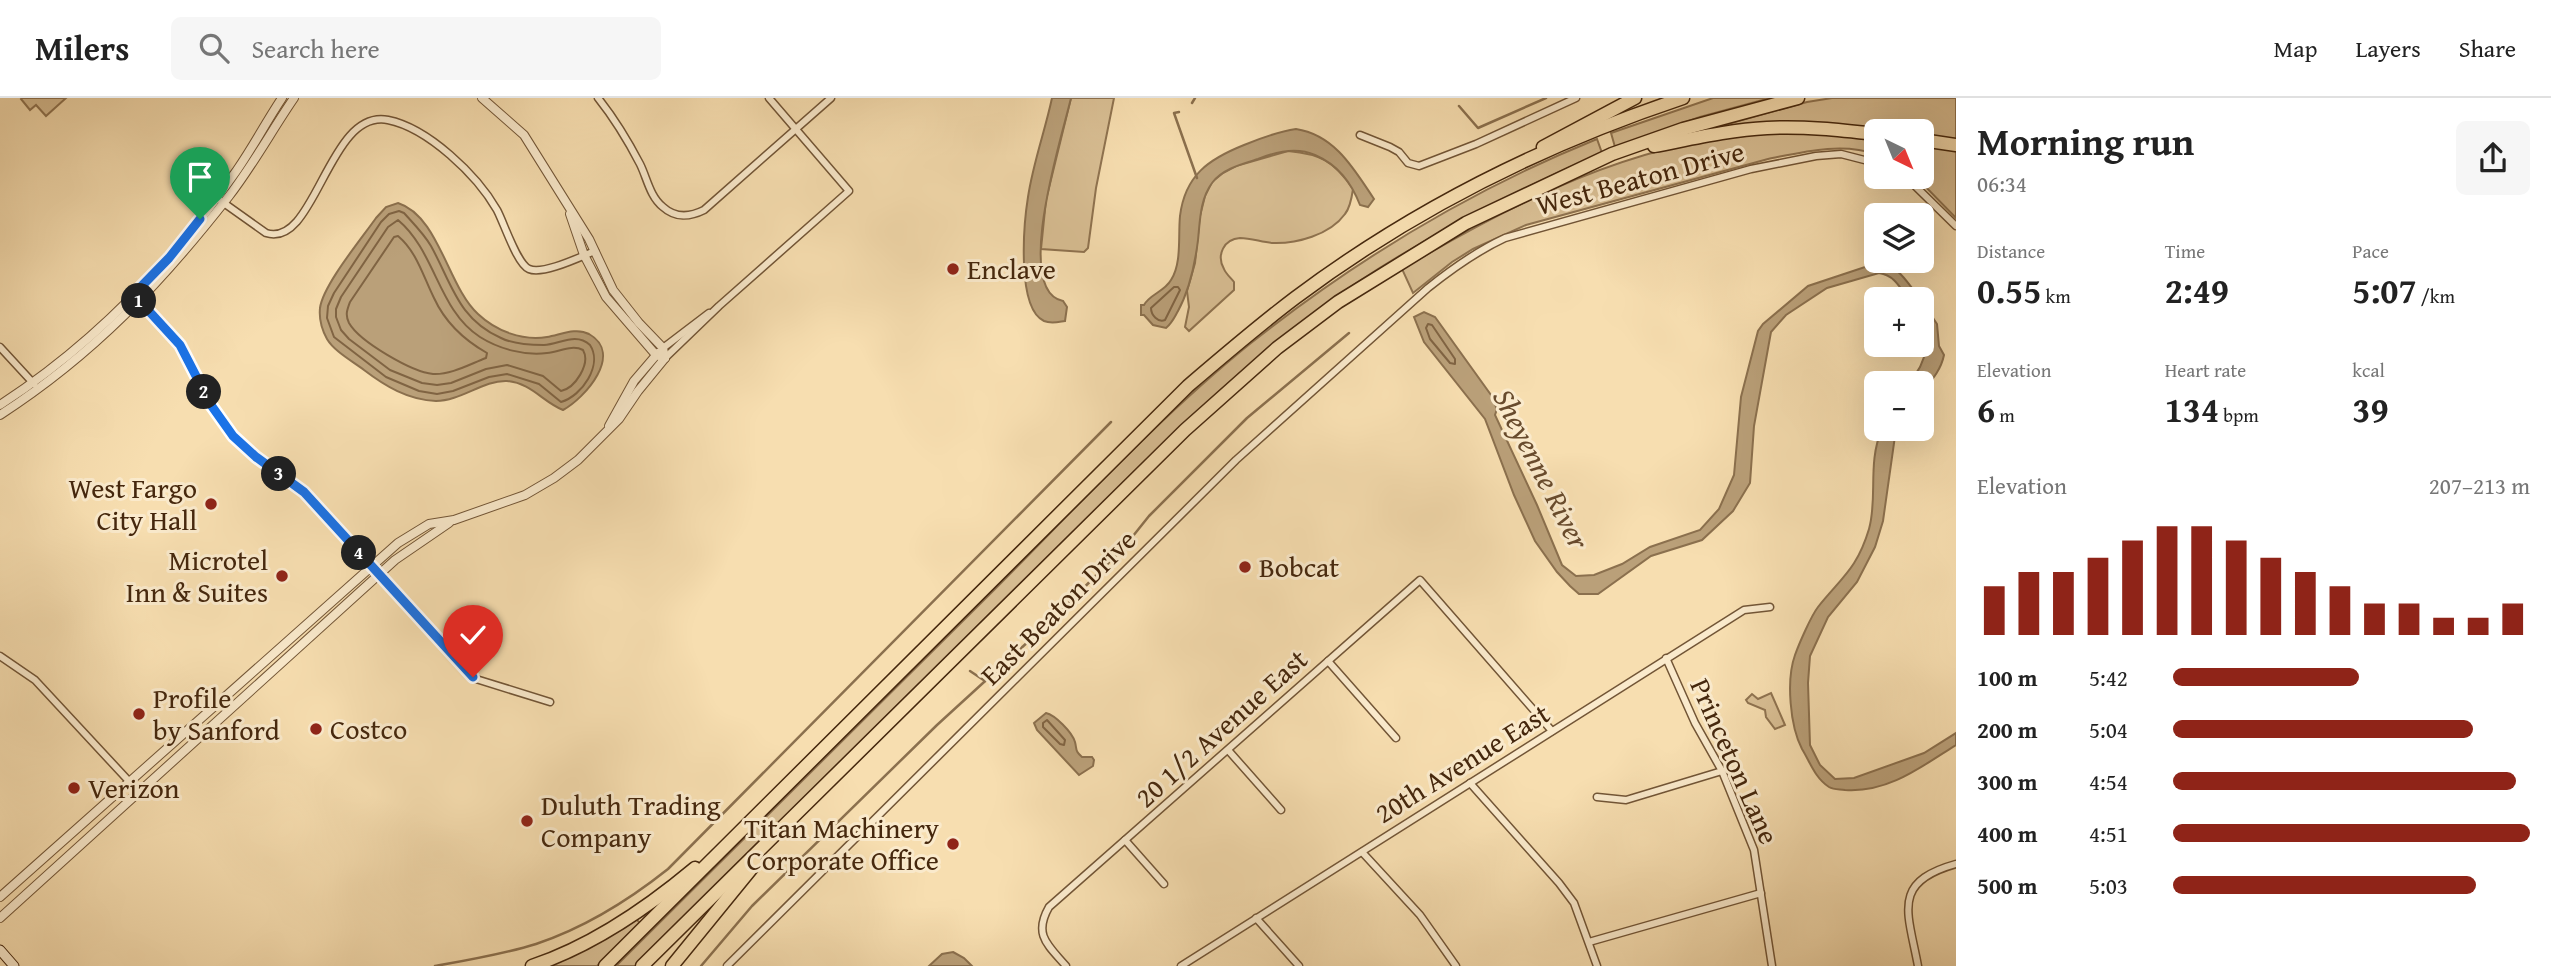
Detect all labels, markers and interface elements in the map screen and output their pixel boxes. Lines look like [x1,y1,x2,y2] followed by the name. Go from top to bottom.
[171,17,661,80] search box
[35,24,129,72] text: Milers
[195,29,233,67] icon: search
[251,29,380,68] text: Search here
[2274,31,2317,66] text: Map
[2355,31,2421,66] text: Layers
[2459,31,2516,66] text: Share
[1977,113,2194,169] text: Morning run
[1864,119,1934,189] north arrow
[1864,119,1934,441] map controls
[2456,121,2530,195] button: share
[1531,130,1749,225] street label: West Beaton Drive
[170,147,230,219] pin
[181,158,219,196] icon: arrive
[1977,167,2027,200] text: 06:34
[1864,203,1934,273] button: layers
[1977,237,2045,265] text: Distance
[2165,237,2205,265] text: Time
[2352,237,2389,265] text: Pace
[967,248,1056,289] place label: Enclave
[945,261,961,277] marker: Enclave
[1977,265,2041,316] text: 0.55
[2165,265,2229,316] text: 2:49
[2352,265,2417,316] text: 5:07
[2041,282,2071,310] text: km
[2417,282,2455,310] text: /km
[122,284,156,318] pin: 1
[134,286,143,314] text: 1
[1864,287,1934,357] button: +
[1977,356,2051,384] text: Elevation
[2165,356,2246,384] text: Heart rate
[2352,356,2385,384] text: kcal
[1864,371,1934,441] button: −
[186,374,222,410] pin: 2
[199,377,208,405] text: 2
[1483,381,1602,557] water label: Sheyenne River
[1977,384,1995,435] text: 6
[2165,384,2219,435] text: 134
[2352,384,2389,435] text: 39
[1995,401,2015,429] text: m
[2219,401,2259,429] text: bpm
[262,456,296,492] pin: 3
[274,459,283,487] text: 3
[68,467,197,540] place label: West Fargo City Hall
[1977,469,2067,502] text: Elevation
[2429,469,2530,502] text: 207–213 m
[203,496,219,512] marker: West Fargo City Hall
[970,519,1145,694] street label: East Beaton Drive
[342,536,376,570] pin: 4
[354,538,363,566] text: 4
[126,539,268,612] place label: Microtel Inn & Suites
[1259,546,1339,587] place label: Bobcat
[1237,559,1253,575] marker: Bobcat
[274,568,290,584] marker: Microtel Inn & Suites
[443,605,503,677] pin
[454,616,492,654] icon: check
[1125,639,1316,816] street label: 20 1/2 Avenue East
[1977,661,2038,694] text: 100 m
[2089,661,2128,694] text: 5:42
[1681,671,1790,850] street label: Princeton Lane
[153,677,280,750] place label: Profile by Sanford
[1366,692,1557,833] street label: 20th Avenue East
[131,706,147,722] marker: Profile by Sanford
[330,708,407,749] place label: Costco
[1977,713,2038,746] text: 200 m
[2089,713,2128,746] text: 5:04
[308,721,324,737] marker: Costco
[1977,765,2038,798] text: 300 m
[2089,765,2128,798] text: 4:54
[88,767,180,808] place label: Verizon
[66,780,82,796] marker: Verizon
[541,784,721,857] place label: Duluth Trading Company
[744,807,939,880] place label: Titan Machinery Corporate Office
[519,813,535,829] marker: Duluth Trading Company
[1977,817,2038,850] text: 400 m
[2089,817,2128,850] text: 4:51
[945,836,961,852] marker: Titan Machinery Corporate Office
[1977,869,2038,902] text: 500 m
[2089,869,2128,902] text: 5:03

